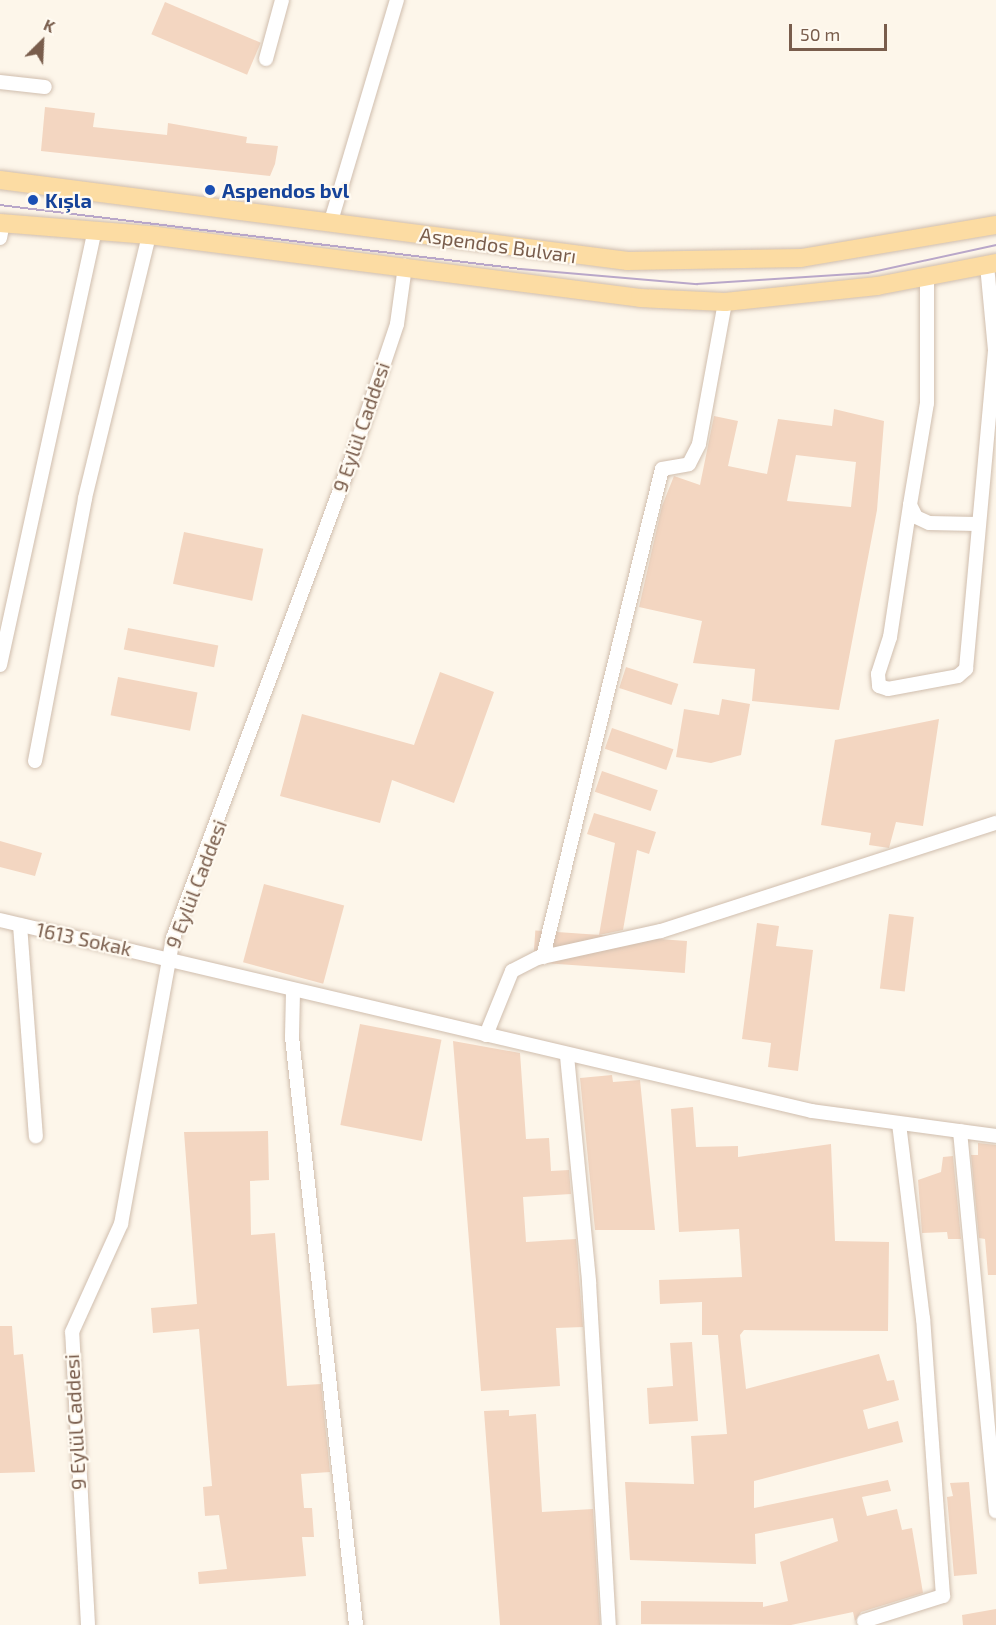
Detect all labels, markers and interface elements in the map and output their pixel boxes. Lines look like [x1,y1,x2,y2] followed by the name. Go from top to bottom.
[12,12,72,72] north arrow
[792,12,890,50] scale bar
[41,14,58,36] text: K
[800,23,840,45] text: 50 m
[222,178,349,202] place label: Aspendos bvl
[203,183,217,197] marker: Aspendos bvl
[45,188,92,212] place label: Kışla
[26,193,40,207] marker: Kışla
[418,222,578,268] street label: Aspendos Bulvarı
[327,359,395,495] street label: 9 Eylül Caddesi
[160,816,232,952] street label: 9 Eylül Caddesi
[34,917,134,961] street label: 1613 Sokak
[59,1353,91,1491] street label: 9 Eylül Caddesi

